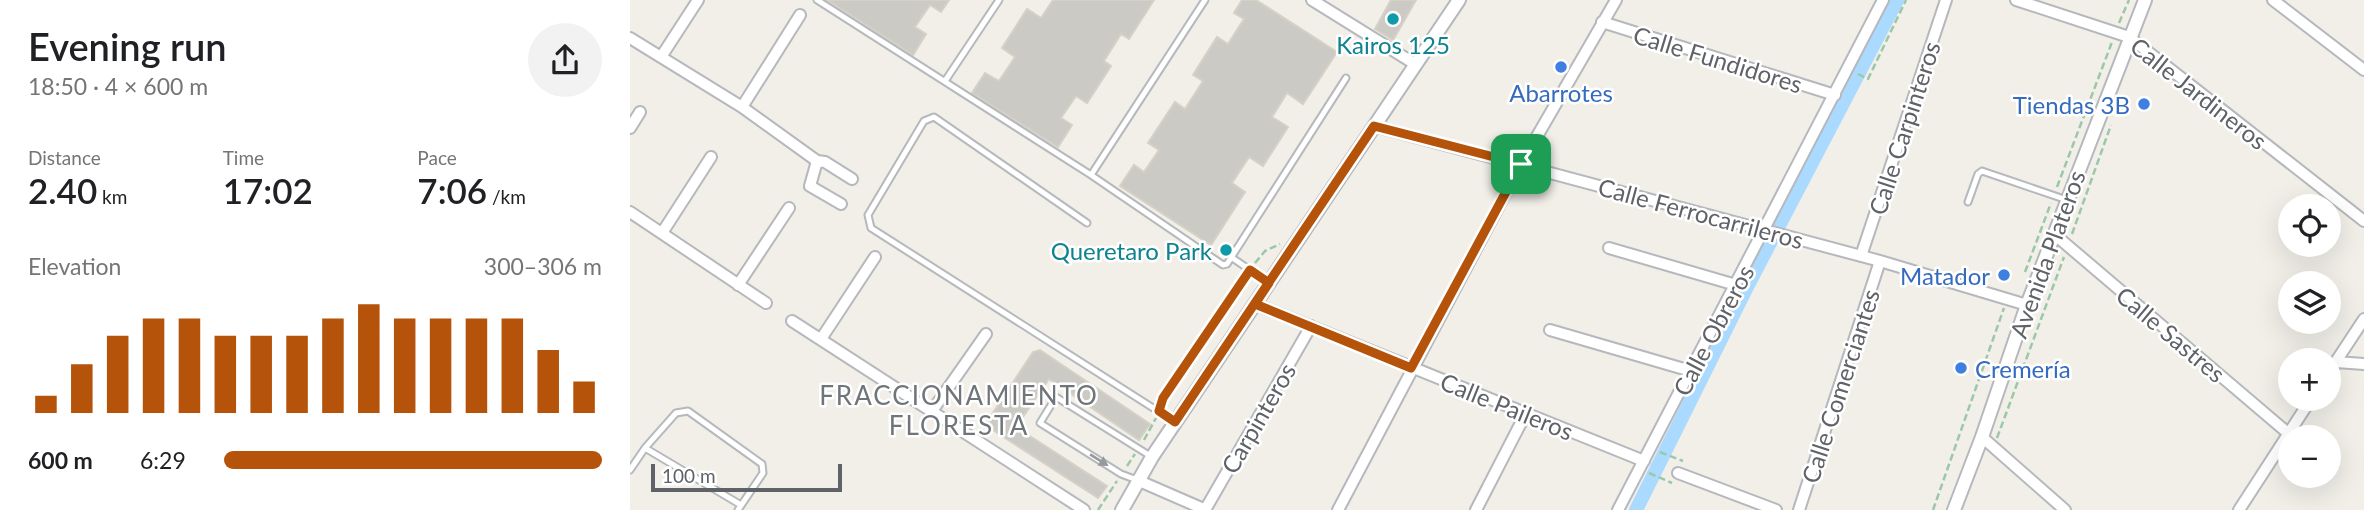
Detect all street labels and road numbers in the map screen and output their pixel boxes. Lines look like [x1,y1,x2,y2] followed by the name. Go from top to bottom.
[1630,20,1806,98] street label: Calle Fundidores
[2125,31,2273,155] street label: Calle Jardineros
[1862,38,1946,218] street label: Calle Carpinteros
[2003,166,2091,342] street label: Avenida Plateros
[1595,172,1807,254] street label: Calle Ferrocarrileros
[1666,260,1760,400] street label: Calle Obreros
[2111,280,2231,388] street label: Calle Sastres
[1795,285,1885,487] street label: Calle Comerciantes
[1215,358,1301,478] street label: Carpinteros
[1436,366,1578,446] street label: Calle Paileros

